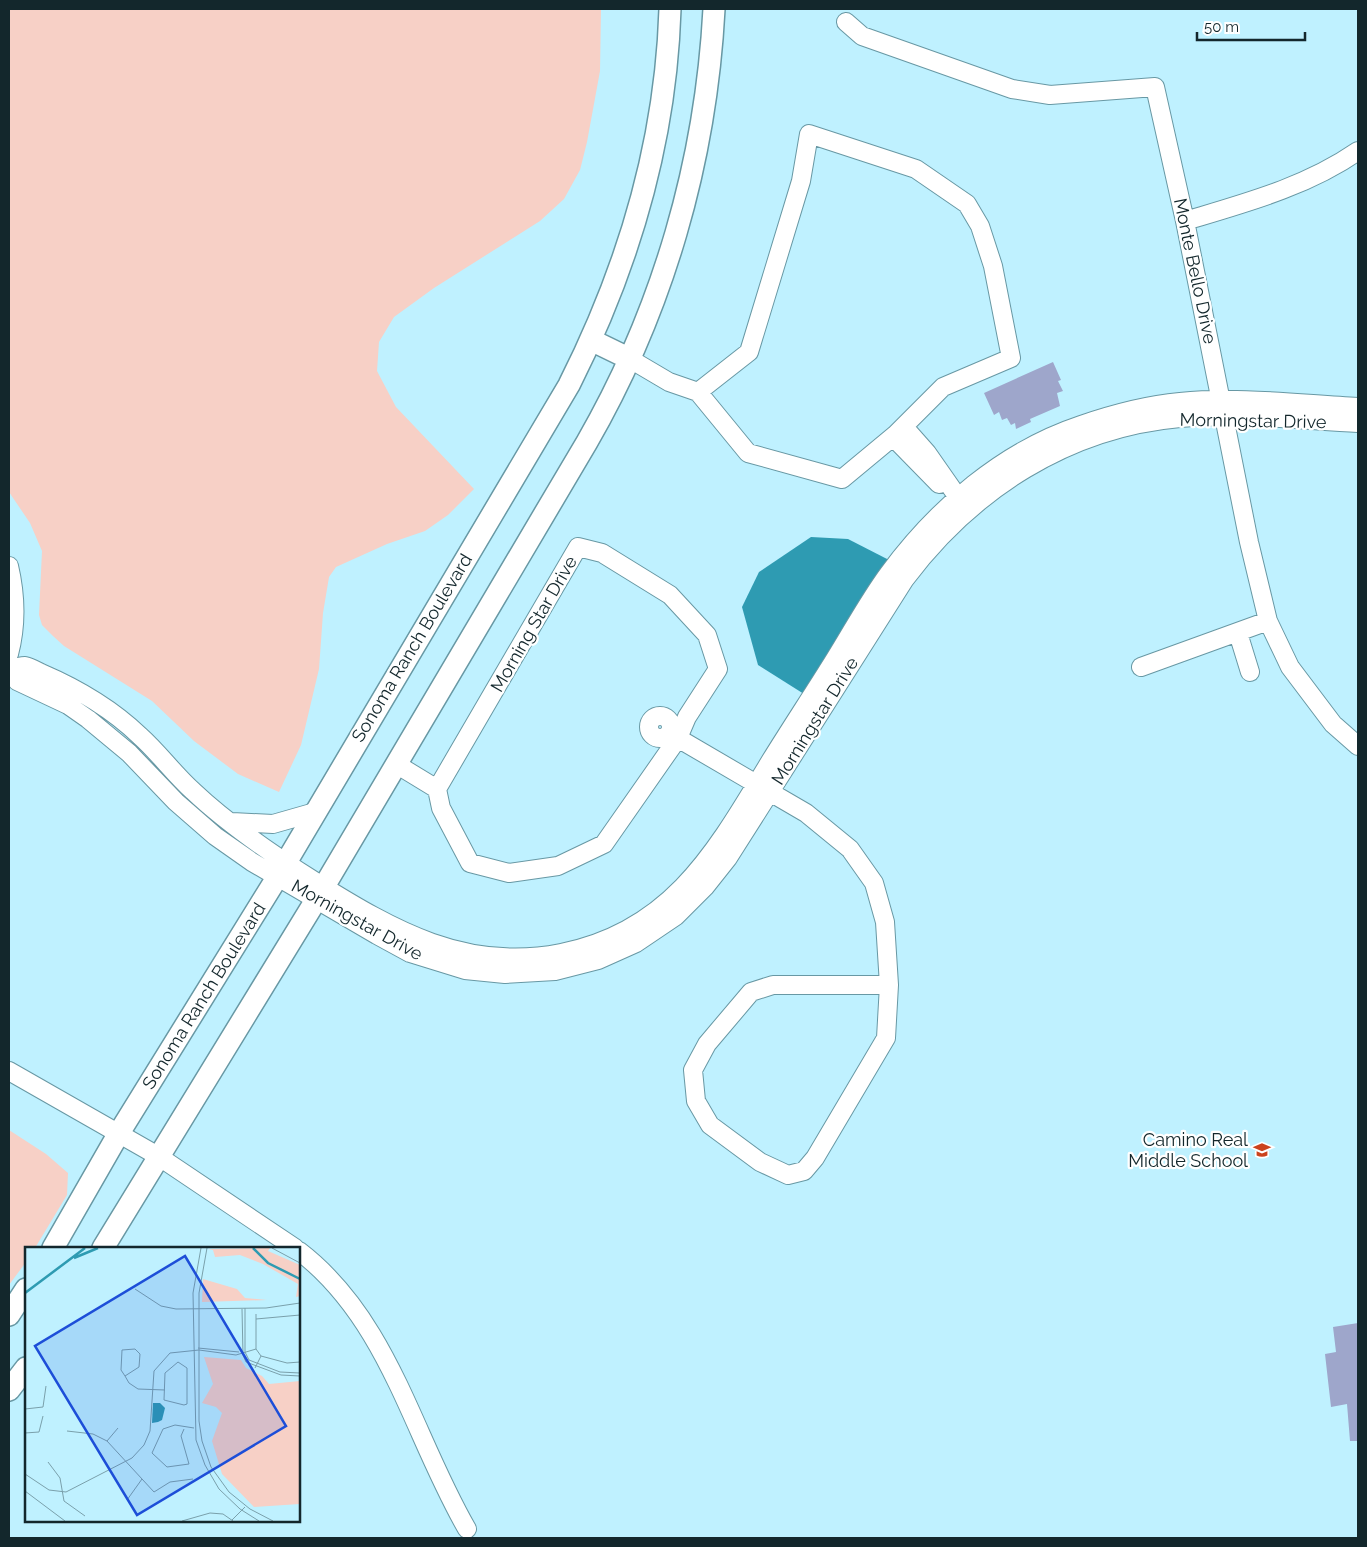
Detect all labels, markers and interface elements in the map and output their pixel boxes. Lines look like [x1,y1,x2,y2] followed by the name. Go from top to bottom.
[1197,10,1304,42] scale bar
[1204,18,1239,36] text: 50 m
[1170,196,1221,346] street label: Monte Bello Drive
[1180,409,1327,432] street label: Morningstar Drive
[347,550,476,746] street label: Sonoma Ranch Boulevard
[486,552,581,695] street label: Morning Star Drive
[767,653,863,788] street label: Morningstar Drive
[288,875,427,965] street label: Morningstar Drive
[138,899,270,1093] street label: Sonoma Ranch Boulevard
[1128,1129,1248,1171] place label: Camino Real Middle School
[1252,1140,1272,1160] school or university icon: Camino Real Middle School
[25,1247,300,1522] inset map

